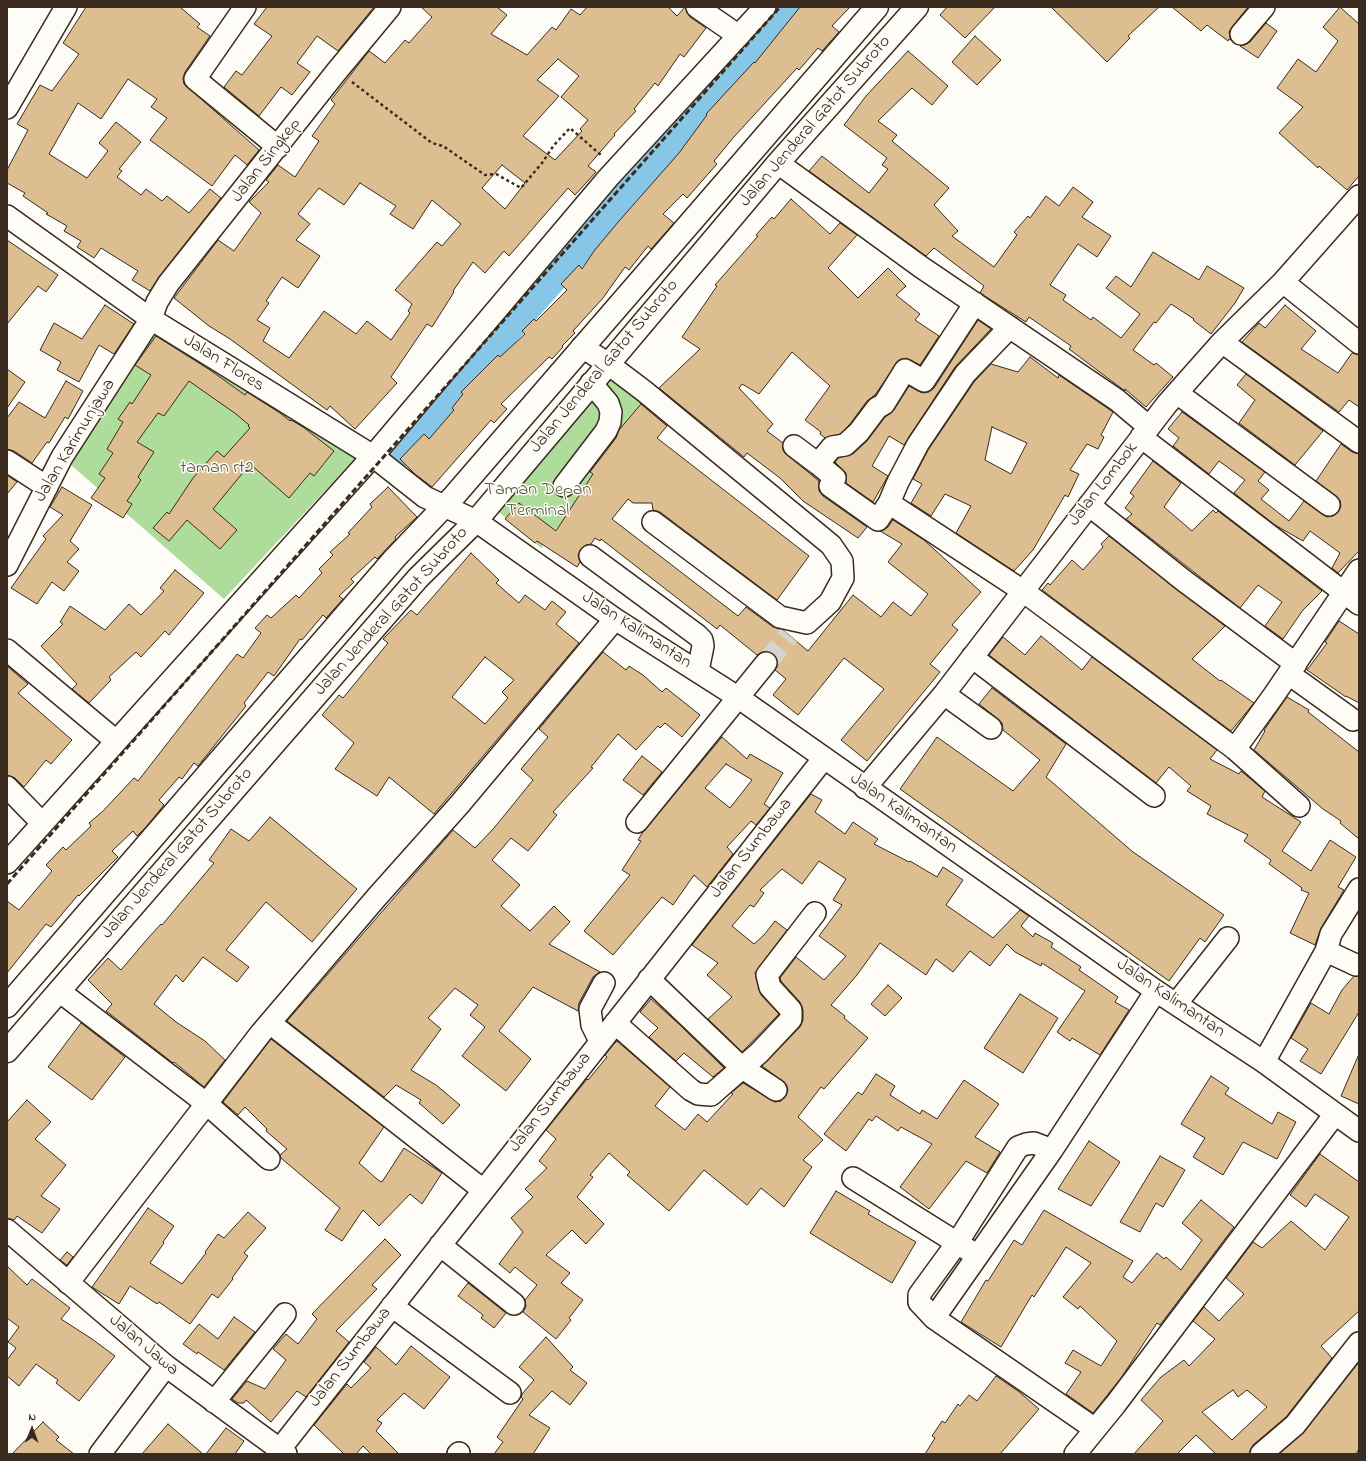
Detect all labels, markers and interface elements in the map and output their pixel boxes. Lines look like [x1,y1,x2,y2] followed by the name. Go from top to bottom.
[736,32,896,212] street label: Jalan Jenderal Gatot Subroto
[227,114,307,208] street label: Jalan Singkep
[526,276,684,458] street label: Jalan Jenderal Gatot Subroto
[178,331,268,397] street label: Jalan Flores
[31,376,121,506] street label: Jalan Karimunjawa
[1064,439,1144,531] street label: Jalan Lombok
[180,458,254,480] park label: taman rt2
[485,480,591,522] park label: Taman Depan Terminal
[310,523,474,701] street label: Jalan Jenderal Gatot Subroto
[577,587,695,675] street label: Jalan Kalimantan
[98,764,258,944] street label: Jalan Jenderal Gatot Subroto
[845,769,961,859] street label: Jalan Kalimantan
[706,795,798,903] street label: Jalan Sumbawa
[1112,955,1228,1043] street label: Jalan Kalimantan
[505,1049,597,1157] street label: Jalan Sumbawa
[305,1304,397,1412] street label: Jalan Sumbawa
[104,1311,182,1381] street label: Jalan Jawa
[12,1409,52,1449] north arrow
[28,1409,36,1425] text: N

